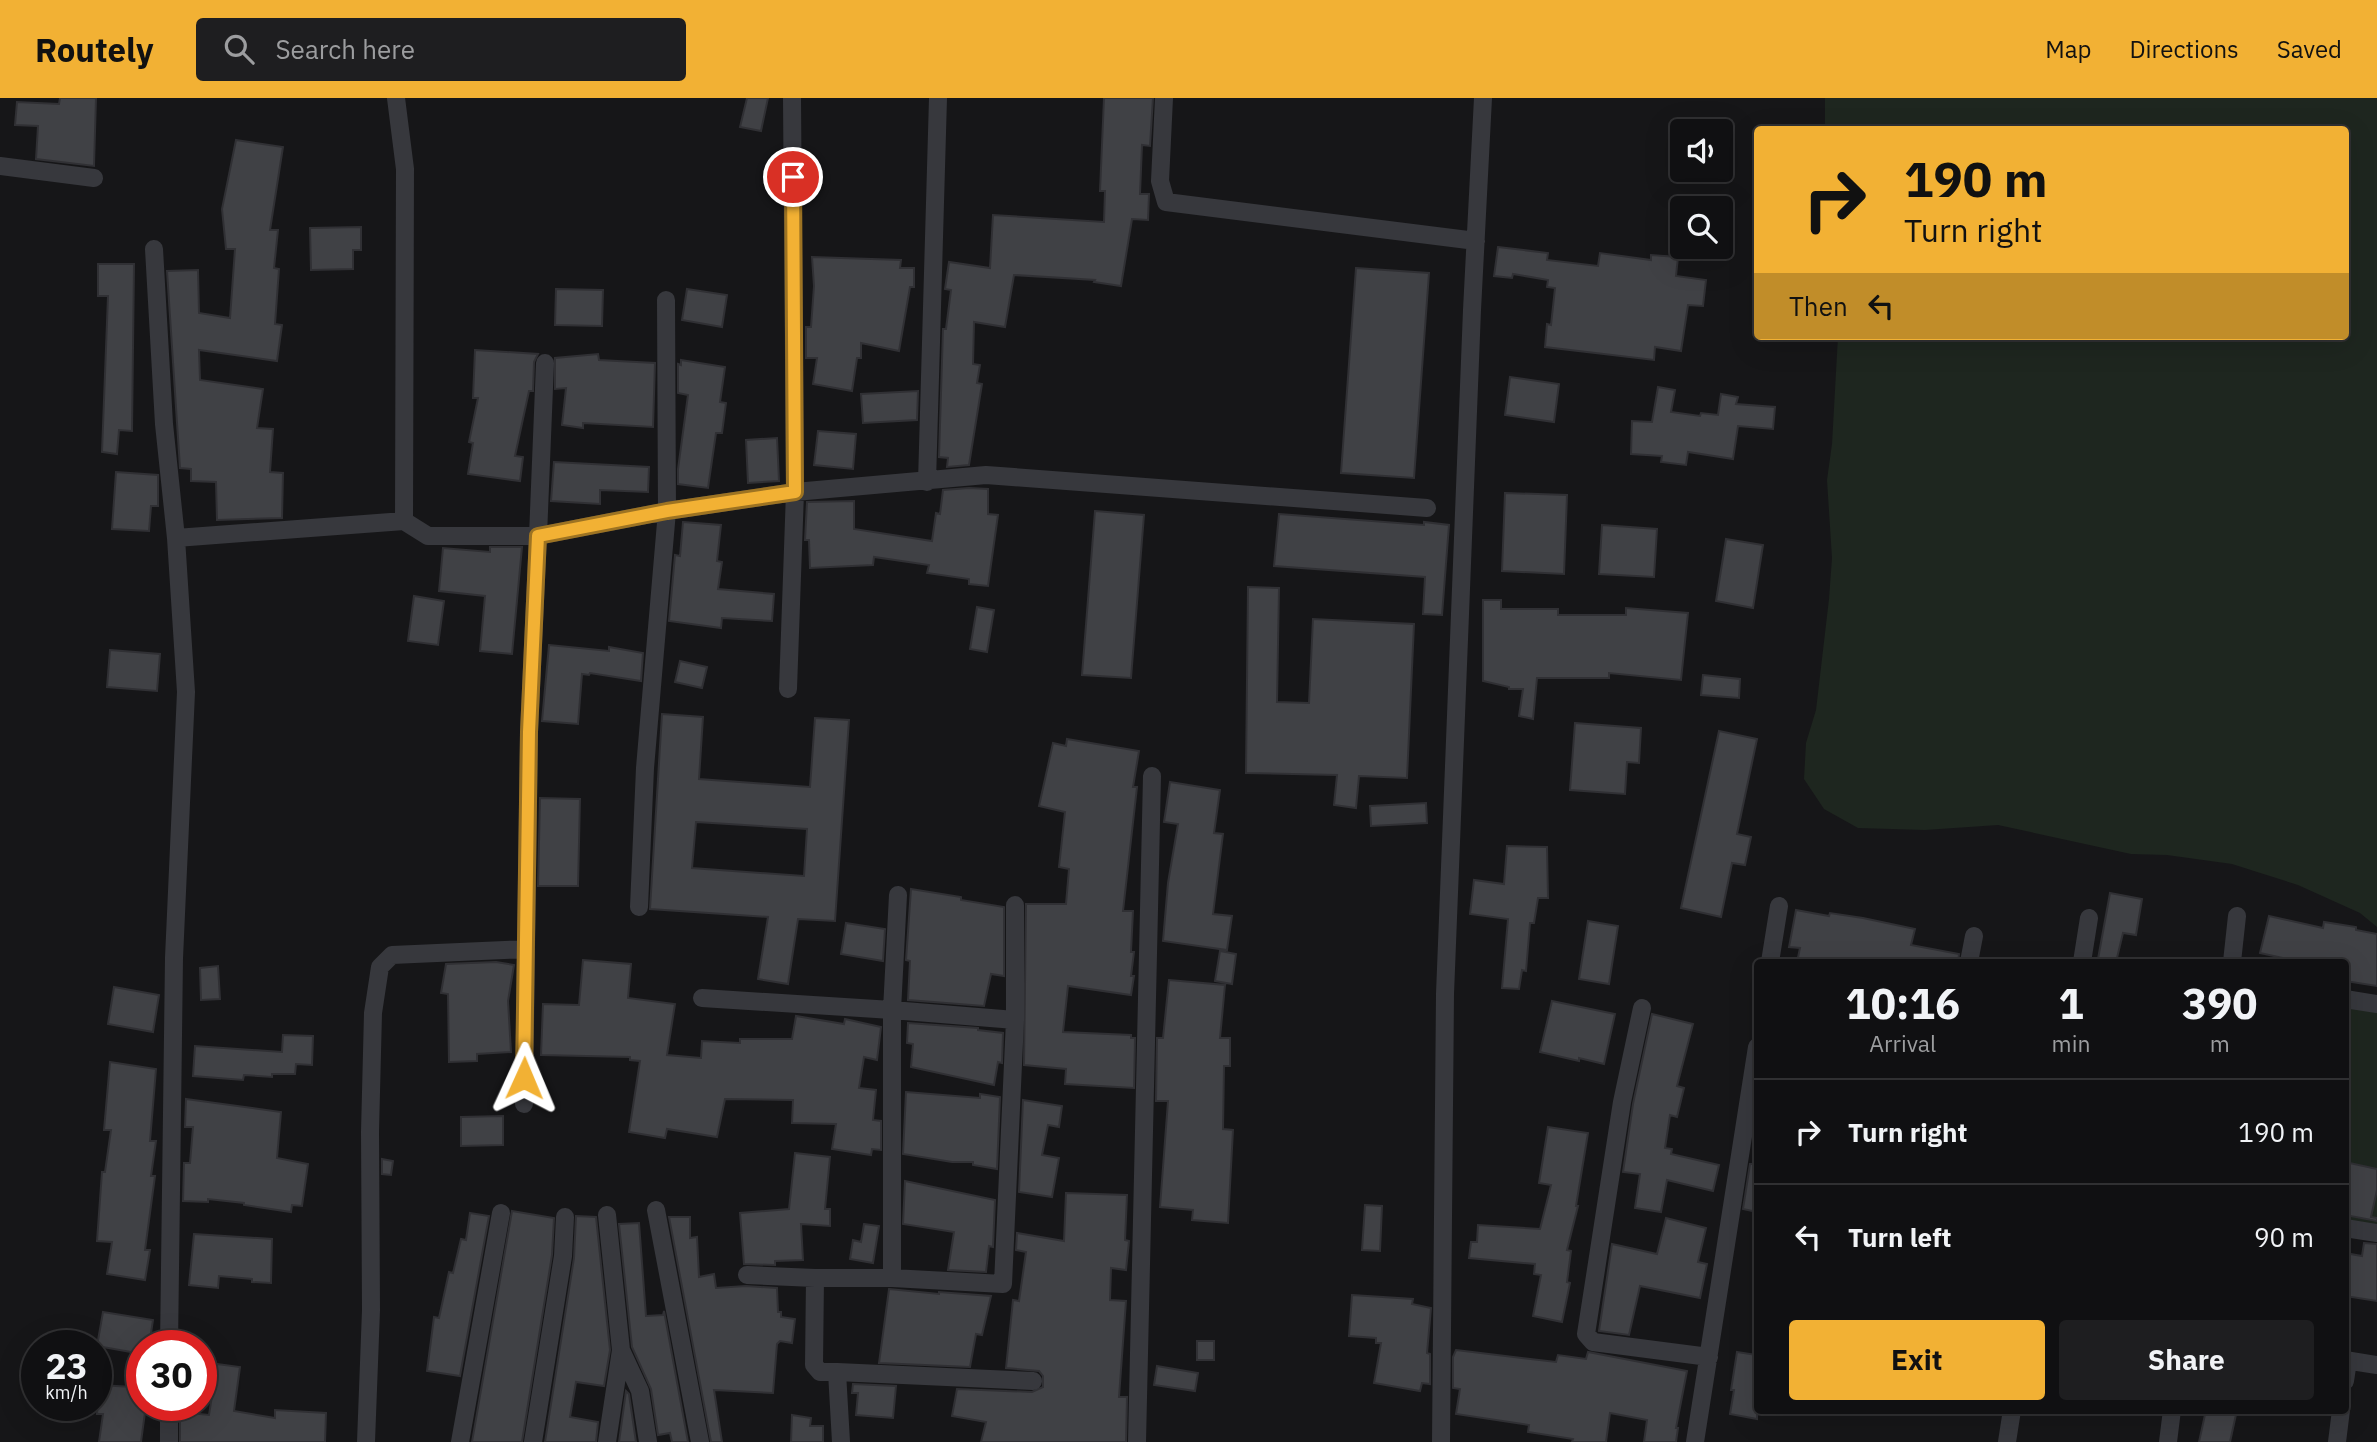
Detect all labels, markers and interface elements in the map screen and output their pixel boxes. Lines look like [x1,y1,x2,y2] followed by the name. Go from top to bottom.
[196,18,686,81] search box
[35,28,154,71] text: Routely
[220,30,258,68] icon: search
[276,32,415,66] text: Search here
[2045,33,2091,65] text: Map
[2129,33,2239,65] text: Directions
[2277,33,2342,65] text: Saved
[1670,119,1733,259] map controls
[1670,119,1733,182] button: sound
[763,147,823,207] pin
[1904,147,2048,210] text: 190 m
[1789,154,1880,245] icon: right
[774,158,812,196] icon: arrive
[1670,196,1733,259] button: search
[1904,209,2042,251] text: Turn right
[1862,287,1900,325] icon: left
[1789,289,1848,323] text: Then
[1845,976,1960,1031] text: 10:16
[2058,976,2084,1031] text: 1
[2182,976,2258,1031] text: 390
[1869,1028,1936,1058] text: Arrival
[2052,1028,2090,1058] text: min
[2210,1028,2230,1058] text: m
[487,1041,561,1115] position arrow
[1789,1113,1827,1151] icon: right
[1848,1115,1967,1149] text: Turn right
[2238,1115,2314,1149] text: 190 m
[1789,1218,1827,1256] icon: left
[1848,1220,1951,1254] text: Turn left
[2254,1220,2314,1254] text: 90 m
[1789,1320,2045,1400] button: Exit
[2059,1320,2314,1400] button: Share
[126,1330,217,1421] speed limit sign: 30
[45,1343,88,1389] text: 23
[45,1381,88,1404] text: km/h

